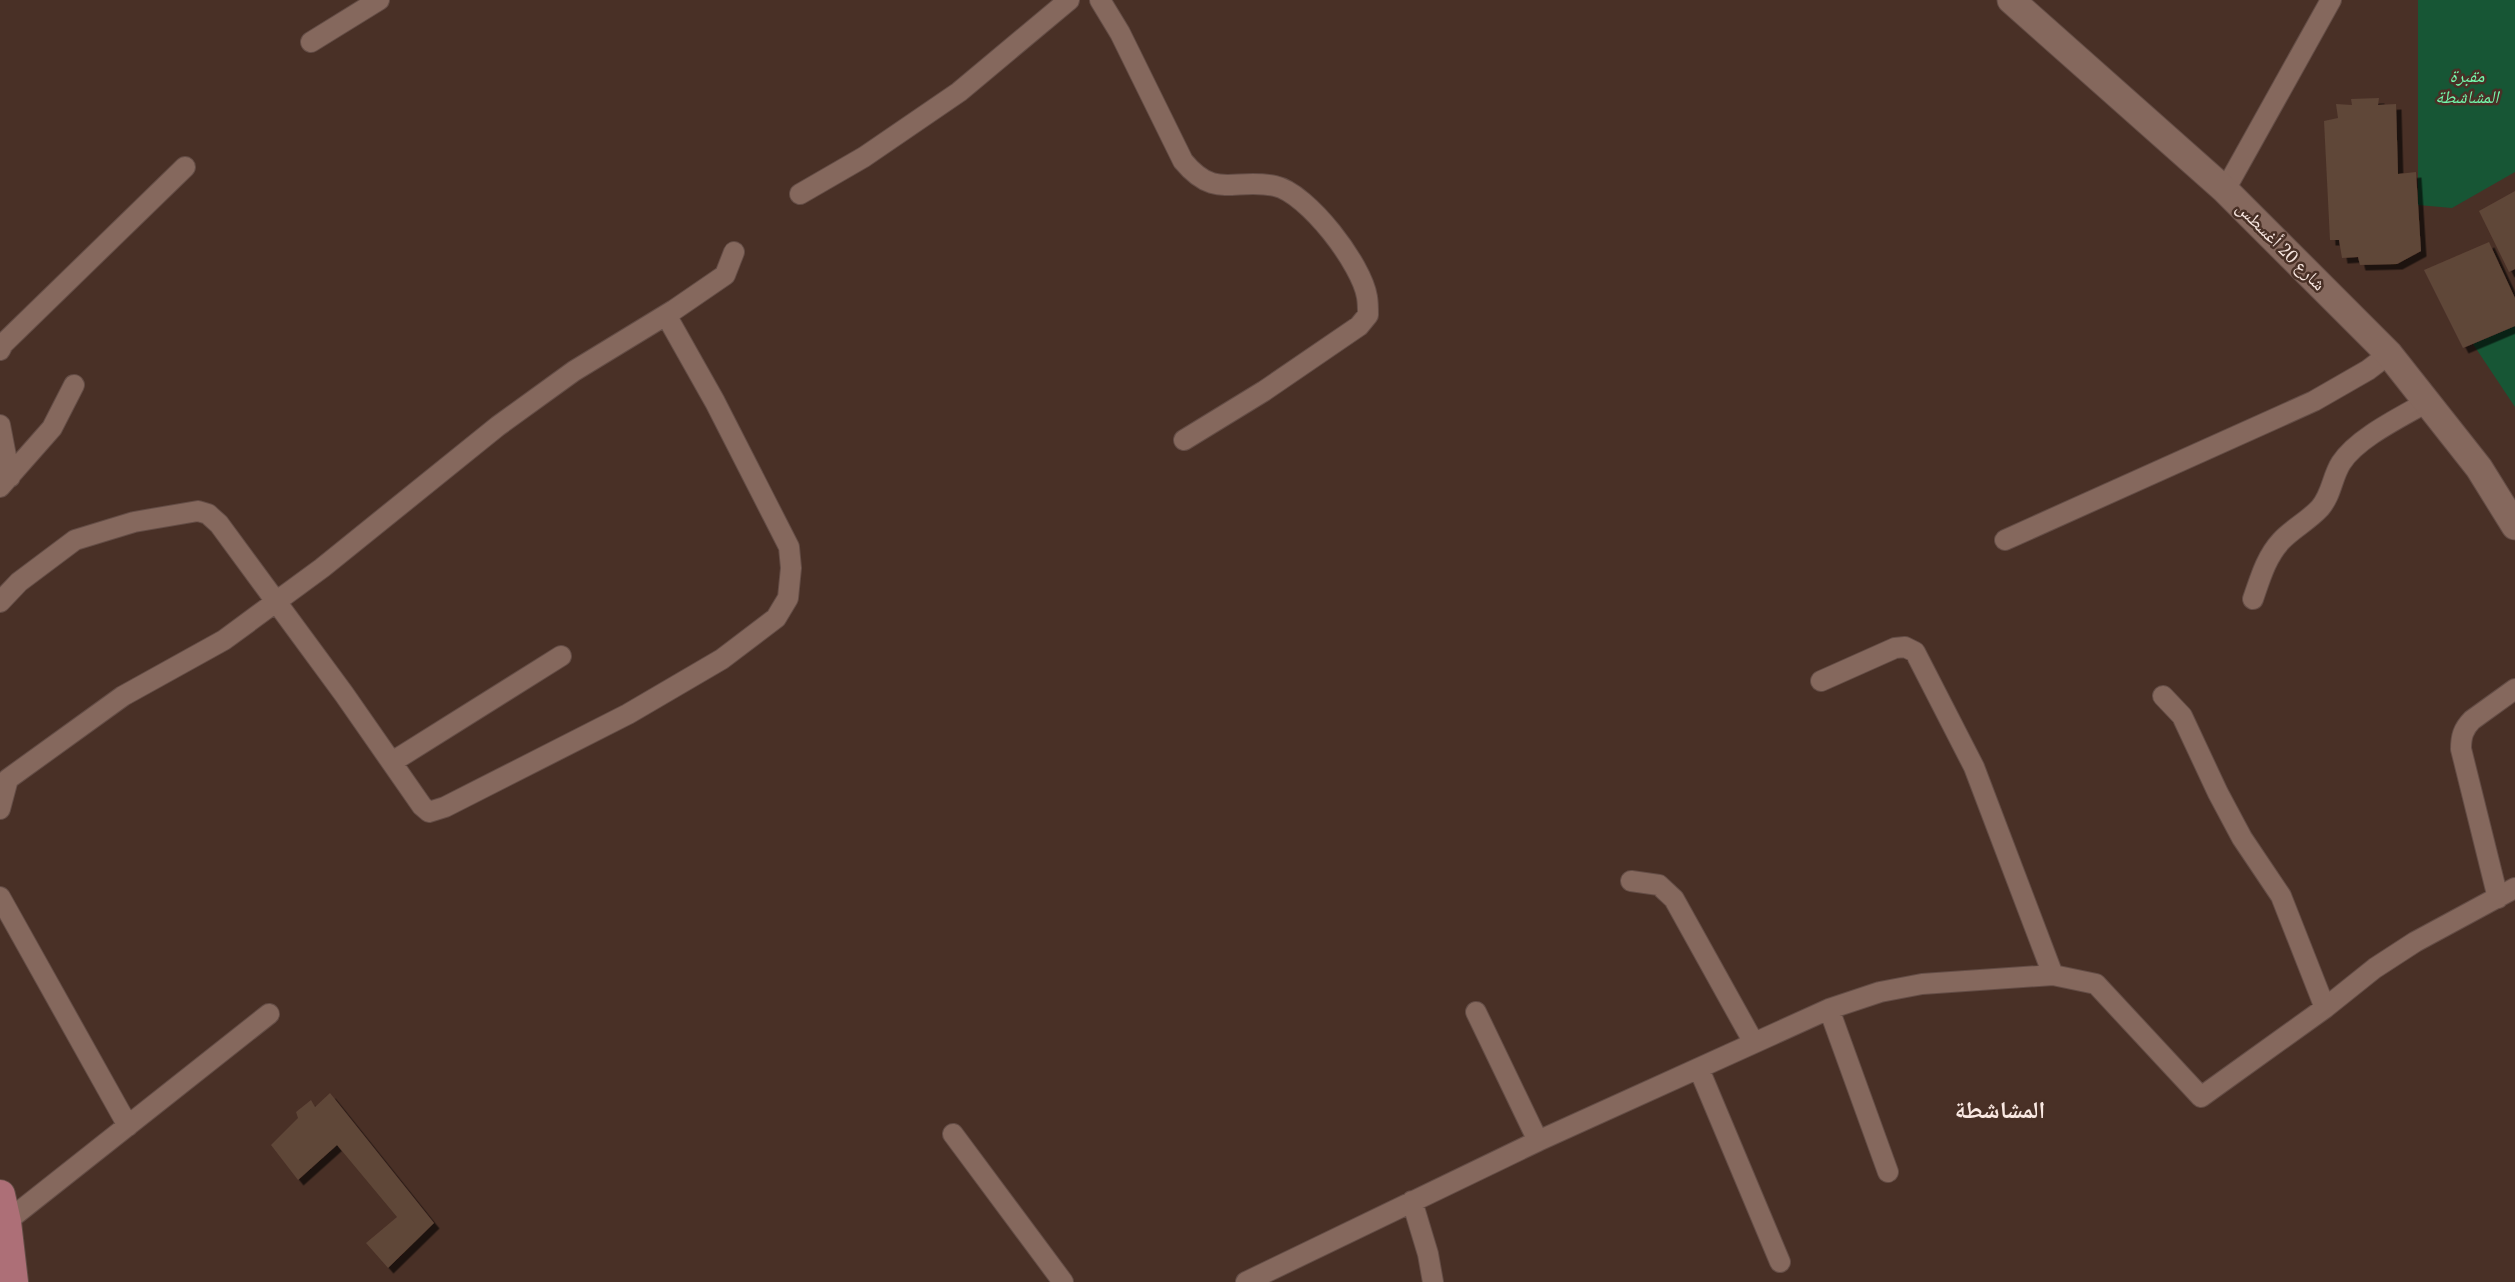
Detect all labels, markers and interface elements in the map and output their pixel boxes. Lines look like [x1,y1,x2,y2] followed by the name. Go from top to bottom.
[2435,63,2500,108] park label: مقبرة المشاشطة
[2232,195,2332,295] street label: شارع 20 أغسطس
[1955,1093,2045,1125] district label: المشاشطة

